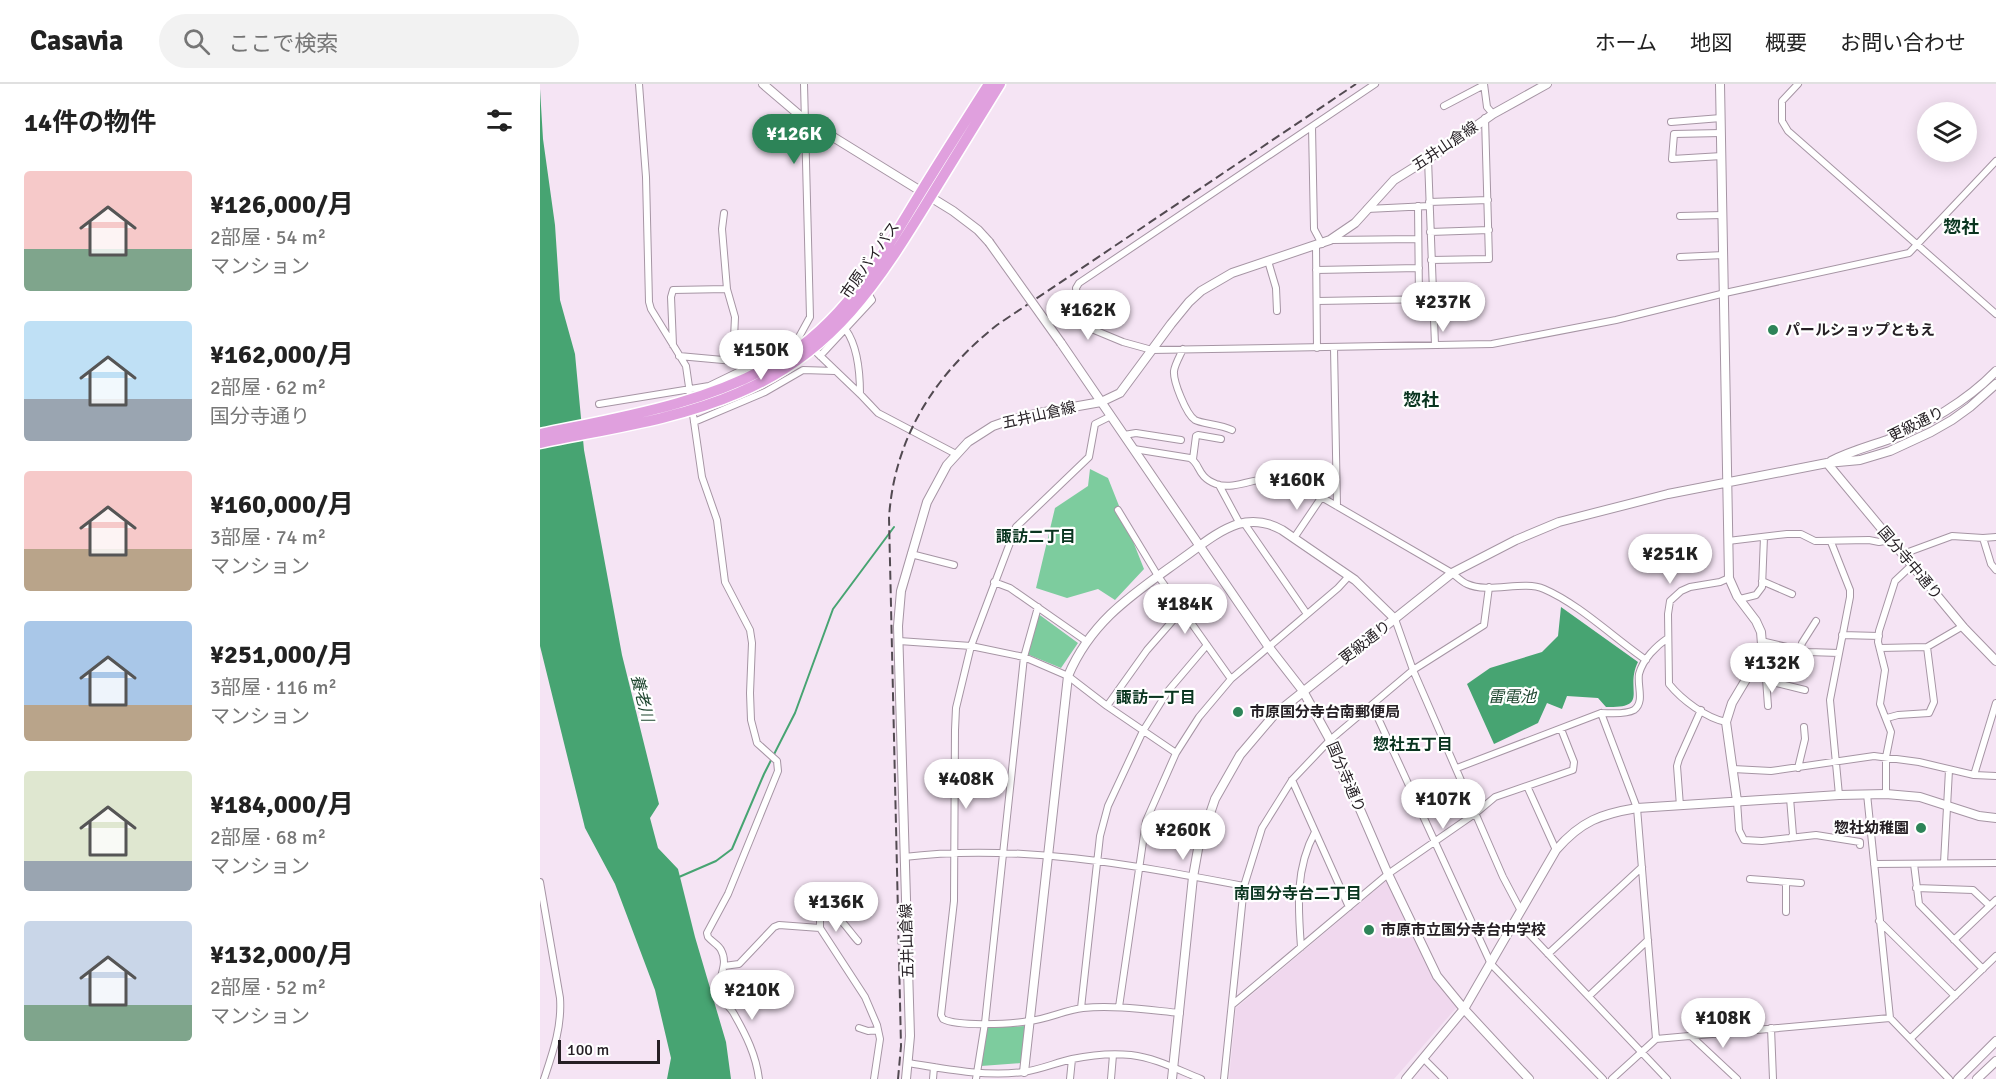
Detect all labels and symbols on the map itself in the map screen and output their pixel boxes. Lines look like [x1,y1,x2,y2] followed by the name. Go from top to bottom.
[752,114,836,165] pin: ¥126K
[1409,118,1481,174] street label: 五井山倉線
[1943,216,1979,238] district label: 惣社
[837,218,903,302] street label: 市原バイパス
[1401,282,1485,333] pin: ¥237K
[1046,290,1130,341] pin: ¥162K
[1785,321,1935,339] place label: パールショップともえ
[1766,323,1780,337] marker: パールショップともえ
[719,330,803,381] pin: ¥150K
[1403,389,1439,411] district label: 惣社
[1000,398,1078,432] street label: 五井山倉線
[1885,403,1947,445] street label: 更級通り
[1255,460,1339,511] pin: ¥160K
[1874,523,1946,603] street label: 国分寺中通り
[996,527,1076,547] district label: 諏訪二丁目
[1628,534,1712,585] pin: ¥251K
[1143,584,1227,635] pin: ¥184K
[1336,616,1394,668] street label: 更級通り
[1730,643,1814,694] pin: ¥132K
[626,672,658,726] water label: 養老川
[1488,687,1538,707] water label: 雷電池
[1116,688,1196,708] district label: 諏訪一丁目
[1250,703,1400,721] place label: 市原国分寺台南郵便局
[1231,705,1245,719] marker: 市原国分寺台南郵便局
[1373,735,1453,755] district label: 惣社五丁目
[1323,739,1369,815] street label: 国分寺通り
[924,759,1008,810] pin: ¥408K
[1401,779,1485,830] pin: ¥107K
[1141,810,1225,861] pin: ¥260K
[1834,819,1909,837] place label: 惣社幼稚園
[1914,821,1928,835] marker: 惣社幼稚園
[794,882,878,933] pin: ¥136K
[1234,884,1362,904] district label: 南国分寺台二丁目
[897,903,917,979] street label: 五井山倉線
[1381,921,1546,939] place label: 市原市立国分寺台中学校
[1362,923,1376,937] marker: 市原市立国分寺台中学校
[710,970,794,1021] pin: ¥210K
[1681,998,1765,1049] pin: ¥108K
[558,1037,660,1064] scale bar

